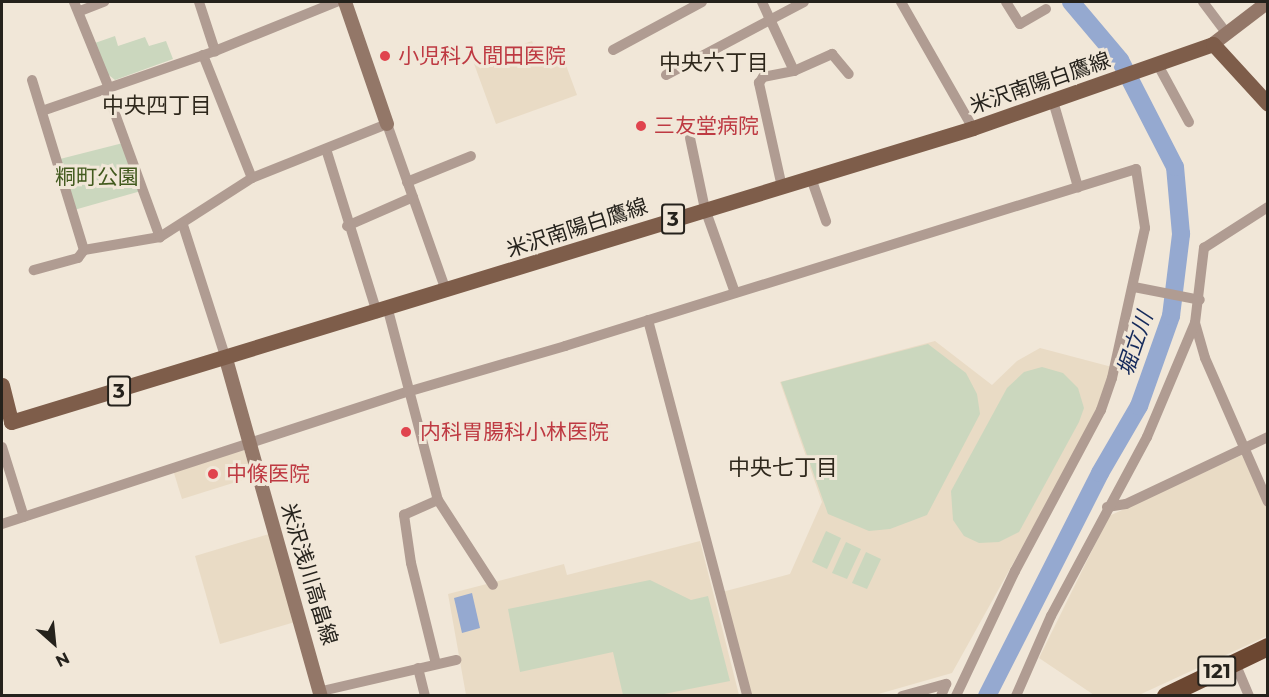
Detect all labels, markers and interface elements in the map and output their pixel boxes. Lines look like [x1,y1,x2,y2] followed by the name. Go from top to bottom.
[398,43,566,69] place label: 小児科入間田医院
[376,47,394,65] marker: 小児科入間田医院
[966,47,1114,119] street label: 米沢南陽白鷹線
[659,50,769,76] district label: 中央六丁目
[102,93,212,119] district label: 中央四丁目
[654,113,759,139] place label: 三友堂病院
[632,117,650,135] marker: 三友堂病院
[55,164,139,190] park label: 粡町公園
[503,193,651,263] street label: 米沢南陽白鷹線
[661,202,685,236] road number: 3
[1112,309,1158,379] water label: 堀立川
[107,374,131,408] road number: 3
[420,419,609,445] place label: 内科胃腸科小林医院
[397,423,415,441] marker: 内科胃腸科小林医院
[728,455,838,481] district label: 中央七丁目
[226,461,310,487] place label: 中條医院
[204,465,222,483] marker: 中條医院
[275,500,343,648] street label: 米沢浅川高畠線
[24,613,84,673] north arrow
[52,648,72,671] text: N
[1196,654,1238,688] road number: 121

